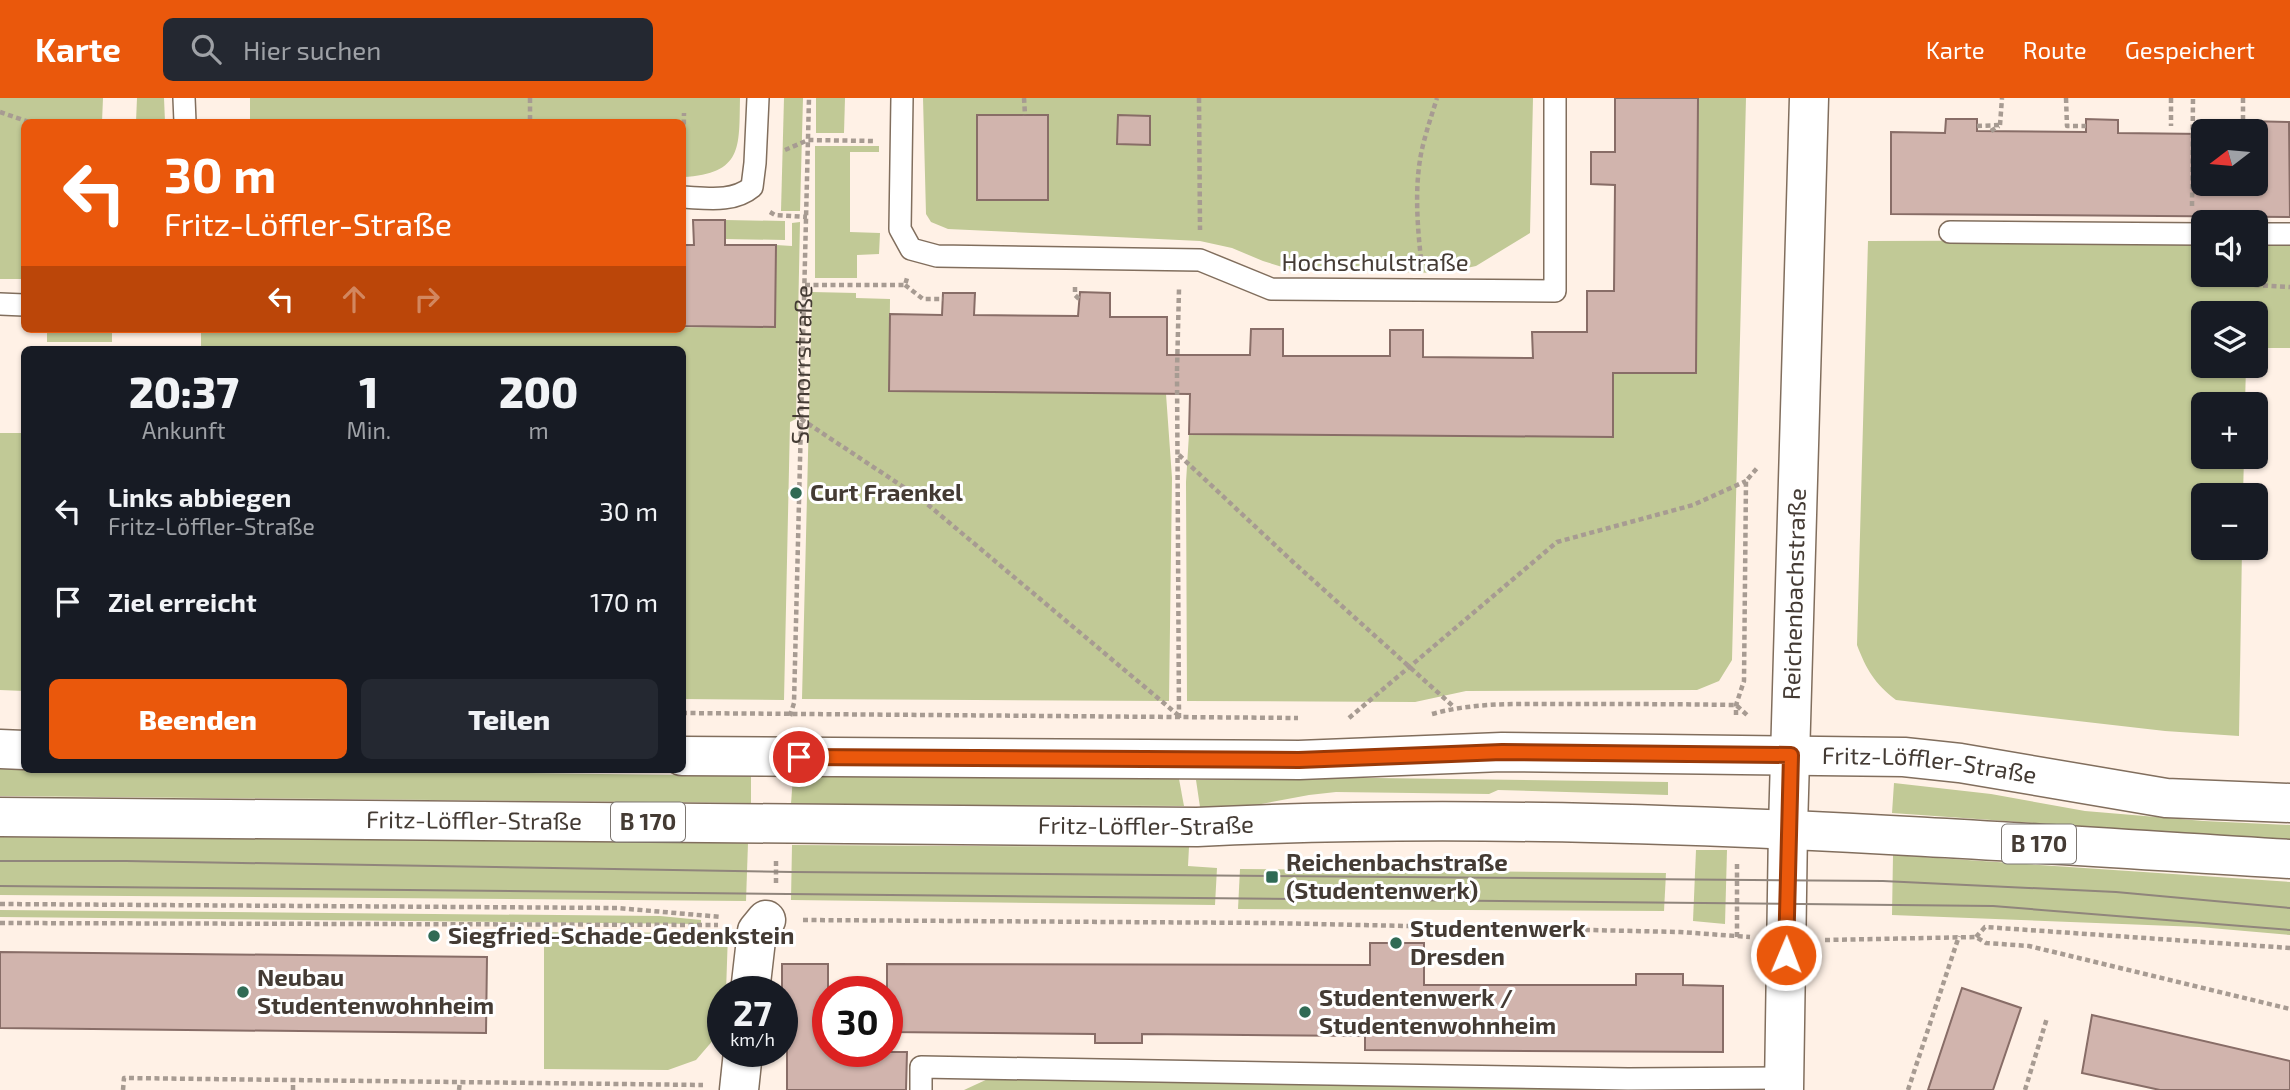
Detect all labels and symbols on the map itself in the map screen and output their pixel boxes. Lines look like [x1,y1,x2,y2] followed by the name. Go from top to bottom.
[2191,119,2268,196] north arrow
[1281,247,1469,276] street label: Hochschulstraße
[784,285,817,445] street label: Schnorrstraße
[810,477,963,506] place label: Curt Fraenkel
[788,485,804,501] marker: Curt Fraenkel
[1776,488,1811,700] street label: Reichenbachstraße
[769,727,829,787] pin
[1822,740,2039,789] street label: Fritz-Löffler-Straße
[611,802,685,842] road number: B 170
[366,804,582,835] street label: Fritz-Löffler-Straße
[1038,809,1254,840] street label: Fritz-Löffler-Straße
[2002,824,2076,864] road number: B 170
[1286,847,1508,904] place label: Reichenbachstraße (Studentenwerk)
[1264,869,1280,885] marker: Reichenbachstraße (Studentenwerk)
[1410,913,1586,970] place label: Studentenwerk Dresden
[1749,918,1823,992] position arrow
[448,920,795,949] place label: Siegfried-Schade-Gedenkstein
[426,928,442,944] marker: Siegfried-Schade-Gedenkstein
[1388,935,1404,951] marker: Studentenwerk Dresden
[257,962,494,1019] place label: Neubau Studentenwohnheim
[812,976,903,1067] speed limit sign: 30
[1319,982,1556,1039] place label: Studentenwerk / Studentenwohnheim
[235,984,251,1000] marker: Neubau Studentenwohnheim
[1297,1004,1313,1020] marker: Studentenwerk / Studentenwohnheim

